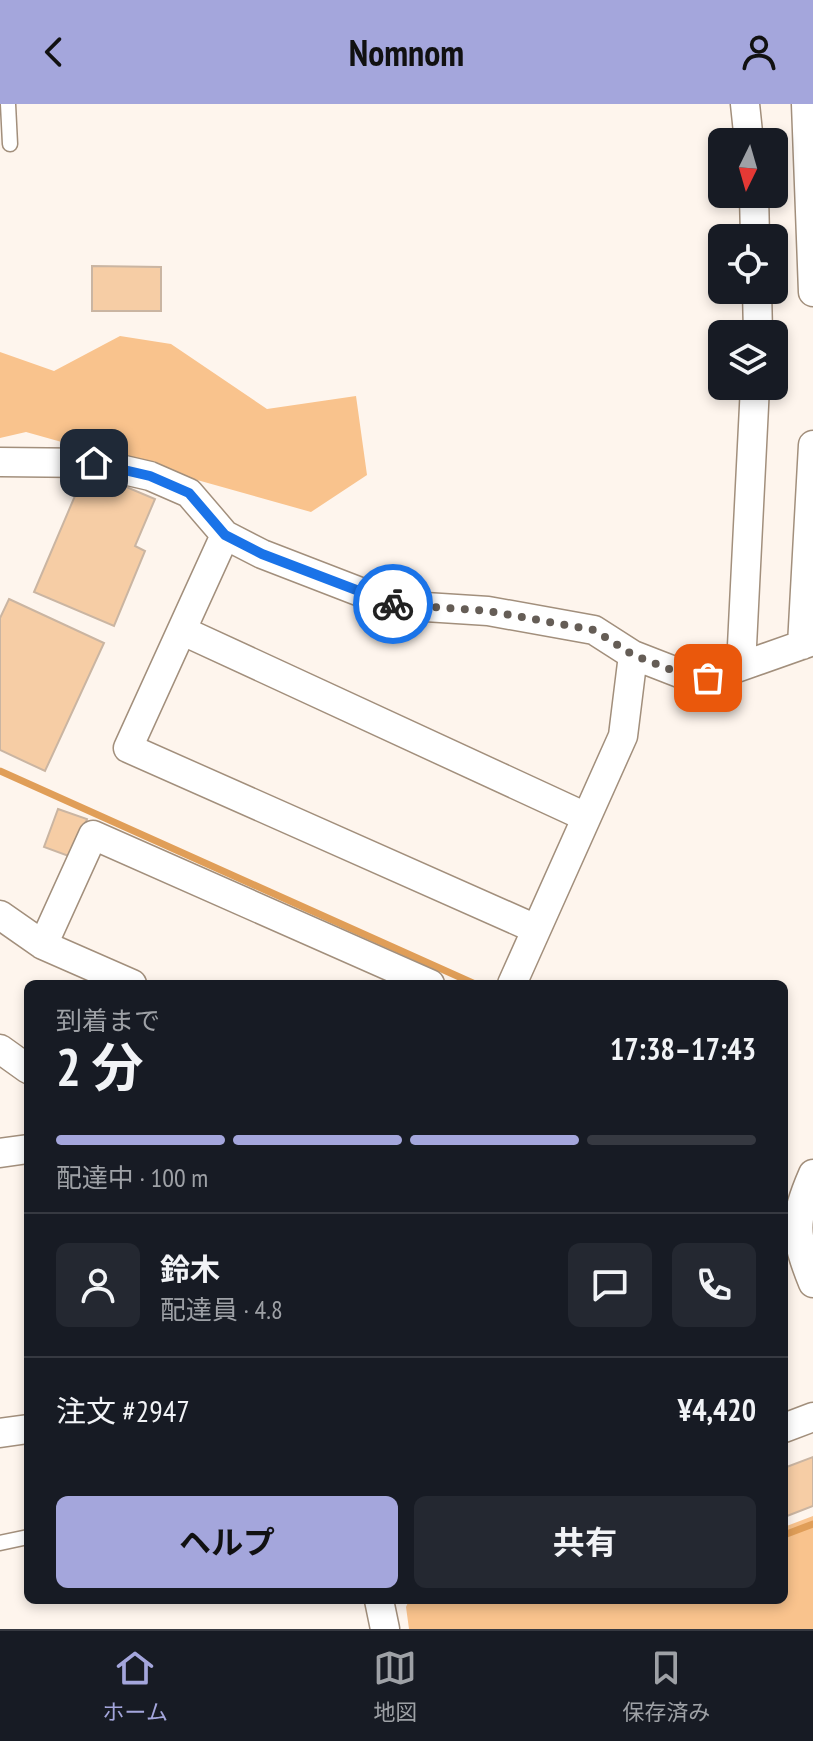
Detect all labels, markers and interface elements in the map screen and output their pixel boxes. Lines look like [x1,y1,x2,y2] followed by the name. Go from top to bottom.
[349,29,464,76] text: Nomnom
[32,30,76,74] icon: back
[737,30,781,74] icon: person
[708,128,788,208] north arrow
[708,128,788,400] map controls
[708,224,788,304] button: locate
[708,320,788,400] button: layers
[60,429,128,497] pin
[72,441,116,485] icon: home
[353,564,433,644] courier
[371,582,415,626] icon: bike
[674,644,742,712] pin
[686,656,730,700] icon: bag
[56,1004,160,1037] text: 到着まで
[610,1029,756,1068] text: 17:38–17:43
[56,1033,144,1100] text: 2 分
[56,1161,208,1194] text: 配達中 · 100 m
[56,1243,140,1327] button: person
[568,1243,652,1327] button: chat
[672,1243,756,1327] button: phone
[160,1249,220,1288] text: 鈴木
[160,1293,283,1326] text: 配達員 · 4.8
[678,1390,756,1429] text: ¥4,420
[56,1391,190,1430] text: 注文 #2947
[56,1496,398,1588] button: ヘルプ
[414,1496,756,1588] button: 共有
[103,1646,168,1726] tab: ホーム
[373,1646,417,1726] tab: 地図
[622,1646,710,1726] tab: 保存済み

